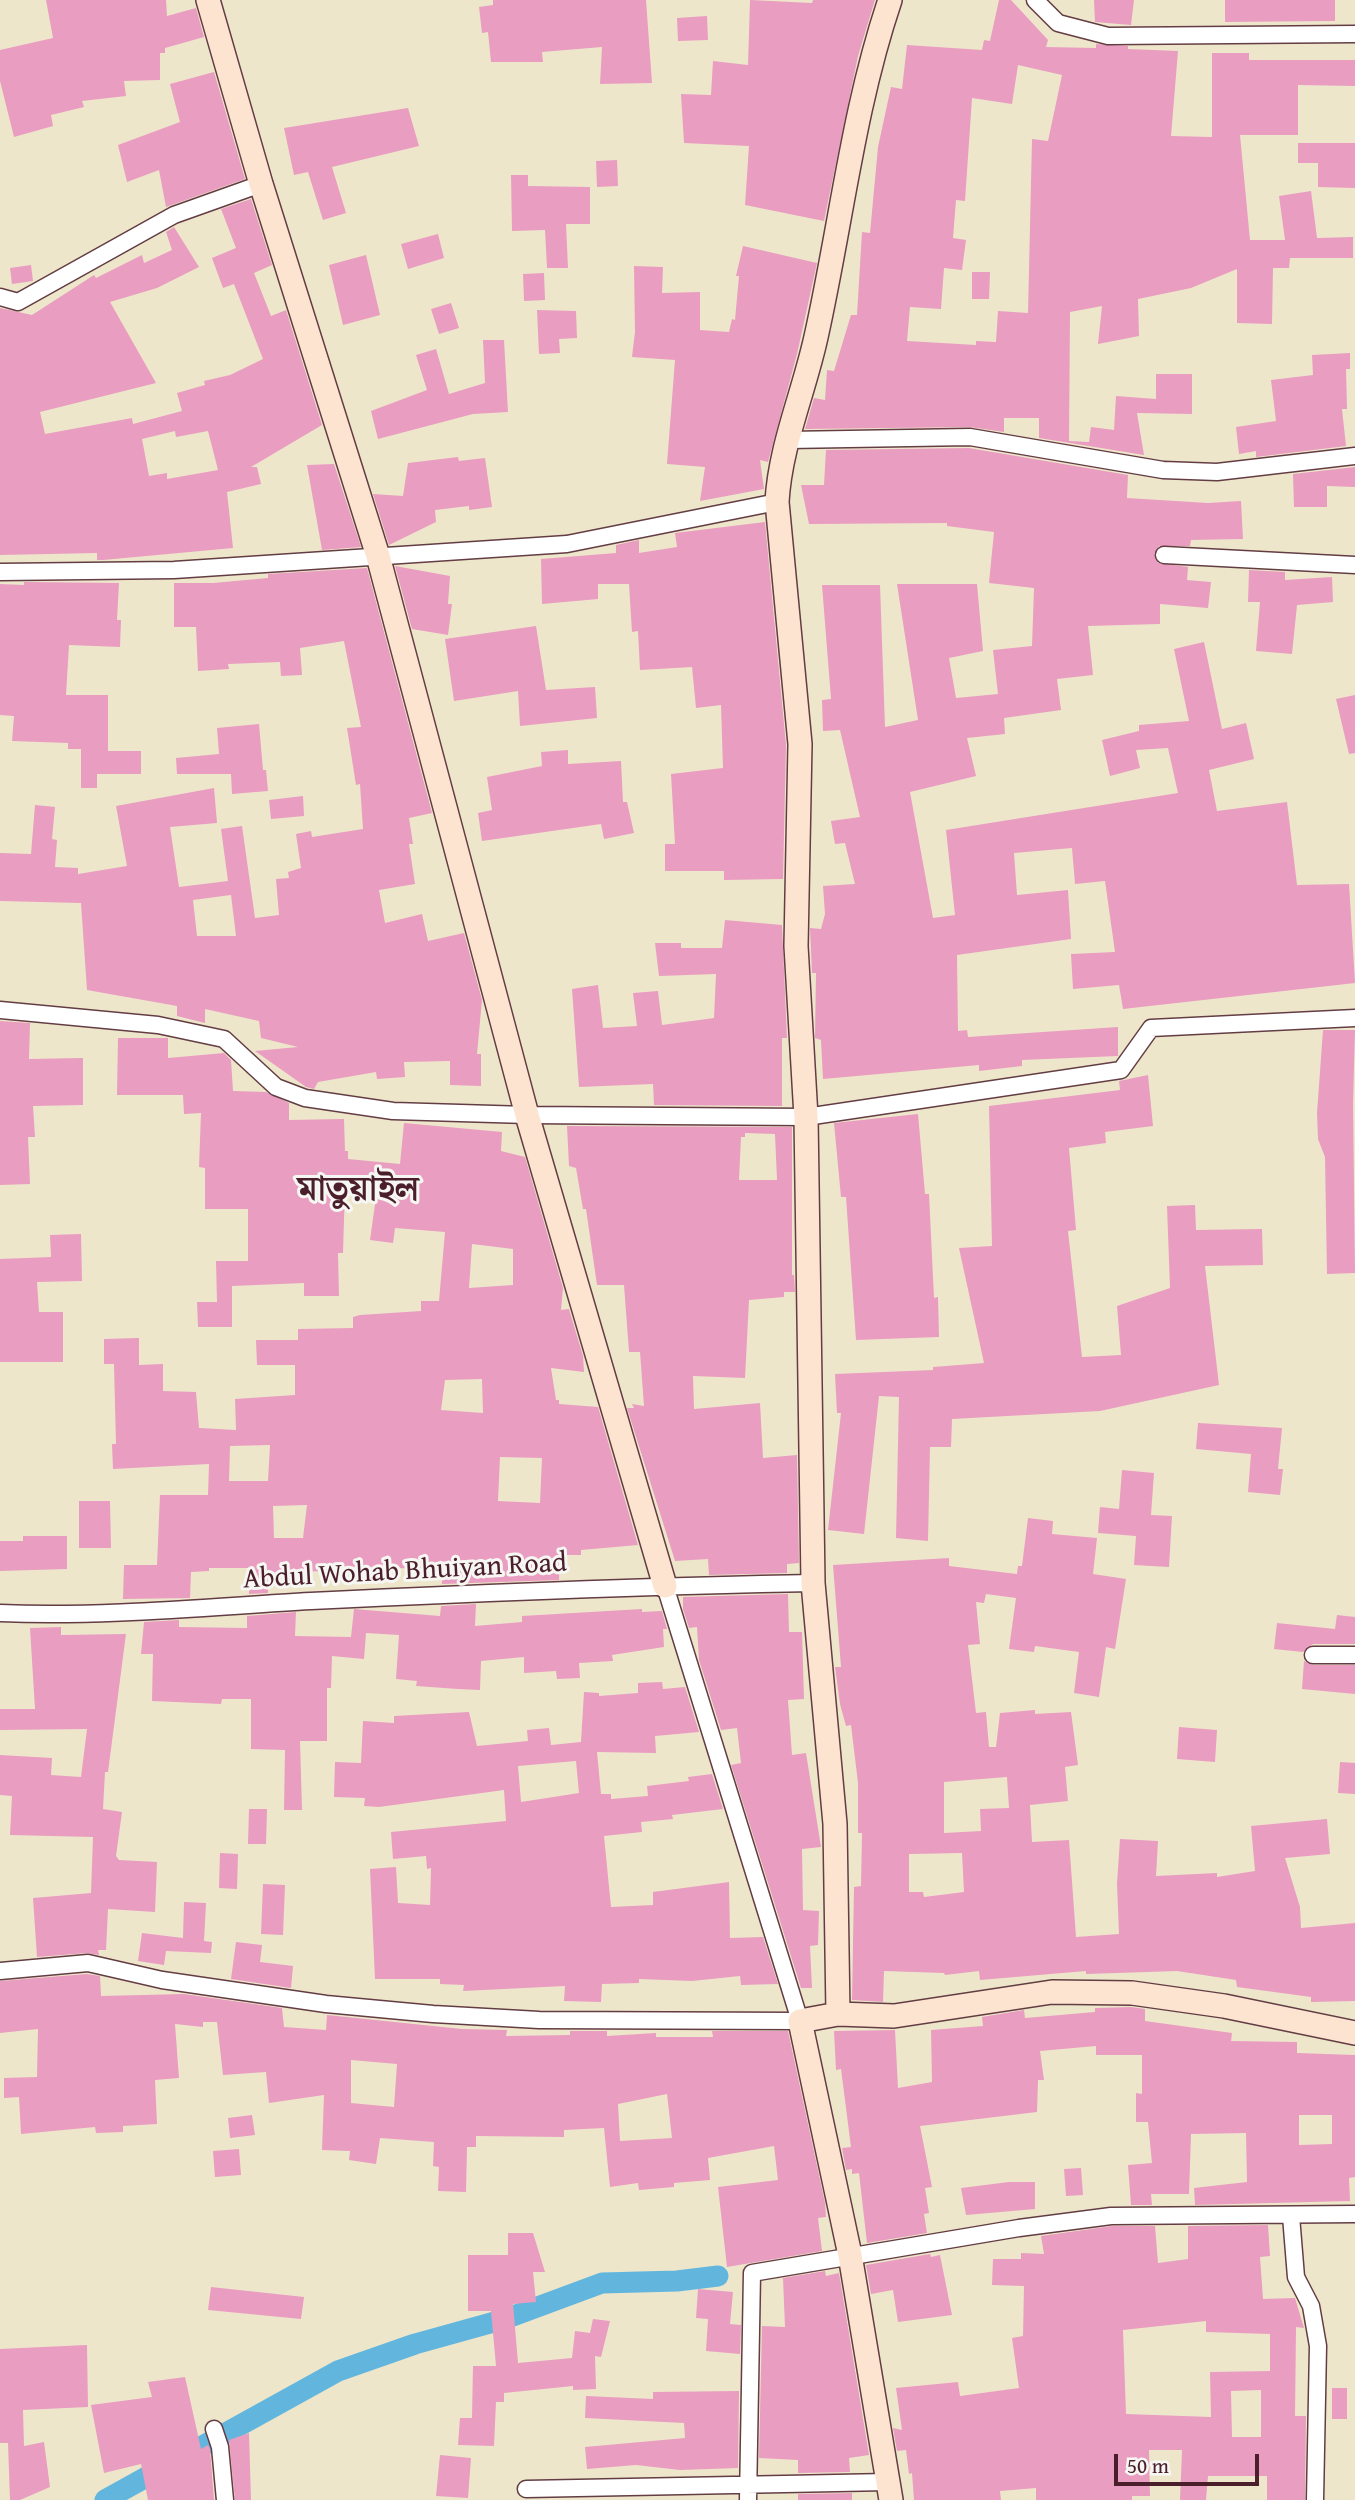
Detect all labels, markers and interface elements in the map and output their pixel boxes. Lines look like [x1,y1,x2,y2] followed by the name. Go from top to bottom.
[297,1170,419,1212] district label: মাতুয়াইল
[242,1547,568,1597] street label: Abdul Wohab Bhuiyan Road
[1117,2440,1262,2484] scale bar
[1127,2450,1169,2481] text: 50 m

